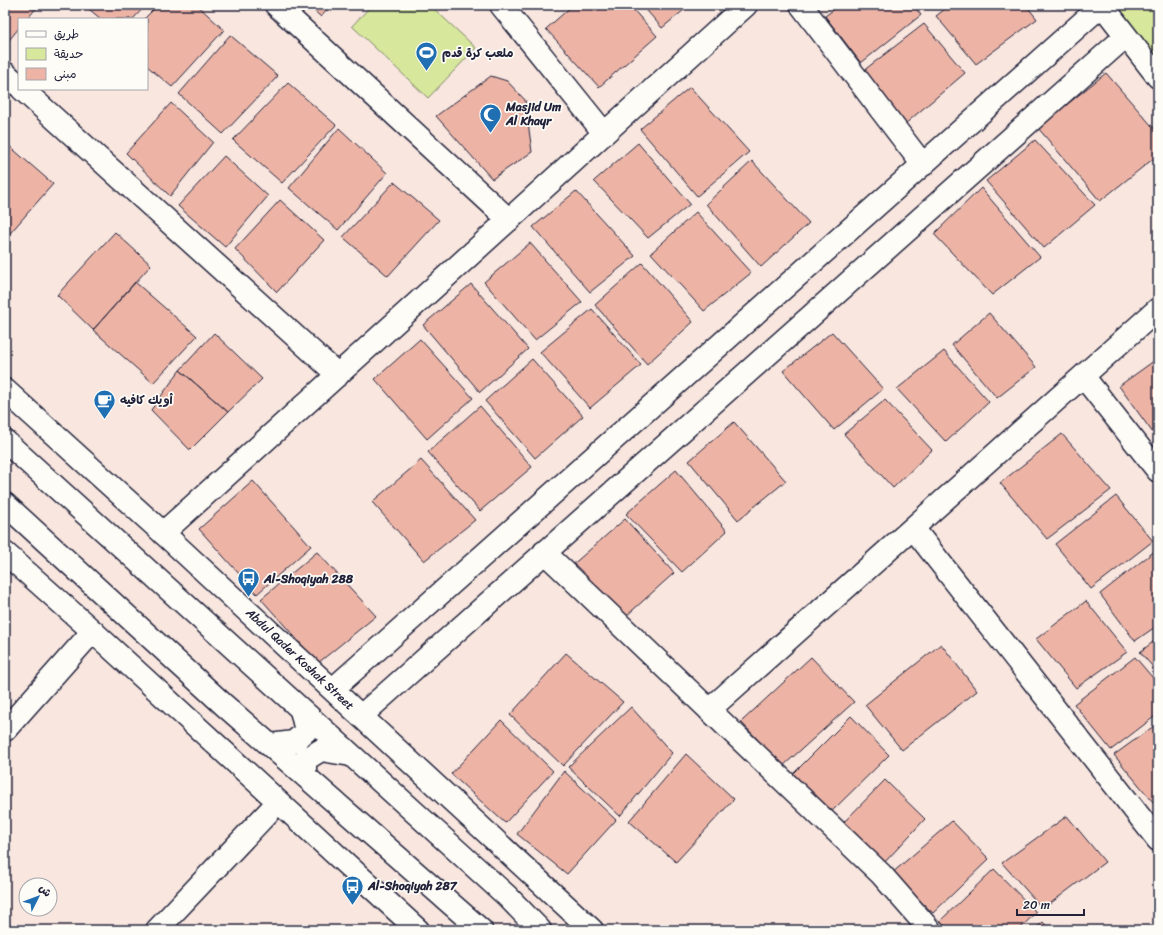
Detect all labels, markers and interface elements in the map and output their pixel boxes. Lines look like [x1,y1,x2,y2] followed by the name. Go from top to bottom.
[18,18,148,90] legend
[54,23,79,45] text: طريق
[414,40,440,73] sports icon: ملعب كرة قدم
[442,42,513,64] place label: ملعب كرة قدم
[54,43,83,65] text: حديقة
[54,63,77,85] text: مبنى
[505,96,562,132] place label: Masjid Um Al Khayr
[478,101,504,134] mosque icon: Masjid Um Al Khayr
[92,387,118,420] cafe icon: أويك كافيه
[120,389,174,411] place label: أويك كافيه
[235,566,261,599] bus stop icon: Al-Shoqiyah 288
[263,568,354,590] place label: Al-Shoqiyah 288
[240,602,360,716] street label: Abdul Qader Koshak Street
[340,873,366,906] bus stop icon: Al-Shoqiyah 287
[367,875,458,897] place label: Al-Shoqiyah 287
[18,877,58,917] north arrow
[34,880,56,901] text: ش
[1017,891,1084,917] scale bar
[1023,894,1050,916] text: 20 m

